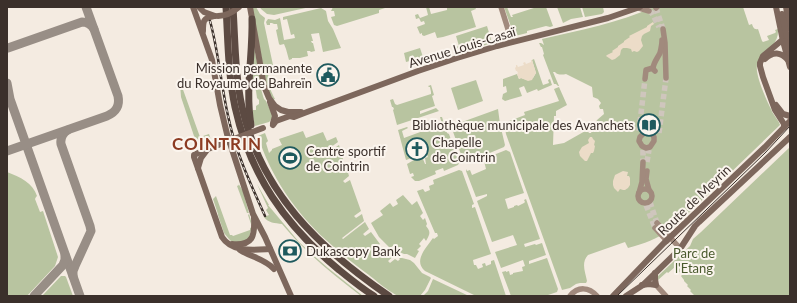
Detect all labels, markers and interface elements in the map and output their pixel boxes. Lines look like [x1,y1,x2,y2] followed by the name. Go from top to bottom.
[407,23,518,71] street label: Avenue Louis-Casaï
[177,60,312,91] place label: Mission permanente du Royaume de Bahreïn
[315,62,341,88] public building icon: Mission permanente du Royaume de Bahreïn
[636,112,662,138] library icon: Bibliothèque municipale des Avanchets
[412,117,634,133] place label: Bibliothèque municipale des Avanchets
[172,133,262,154] district label: COINTRIN
[432,134,495,165] place label: Chapelle de Cointrin
[404,136,430,162] church icon: Chapelle de Cointrin
[306,143,386,174] place label: Centre sportif de Cointrin
[277,145,303,171] sports icon: Centre sportif de Cointrin
[654,161,734,239] street label: Route de Meyrin
[277,238,303,264] bank icon: Dukascopy Bank
[306,243,401,259] place label: Dukascopy Bank
[673,245,715,276] park label: Parc de l'Etang

